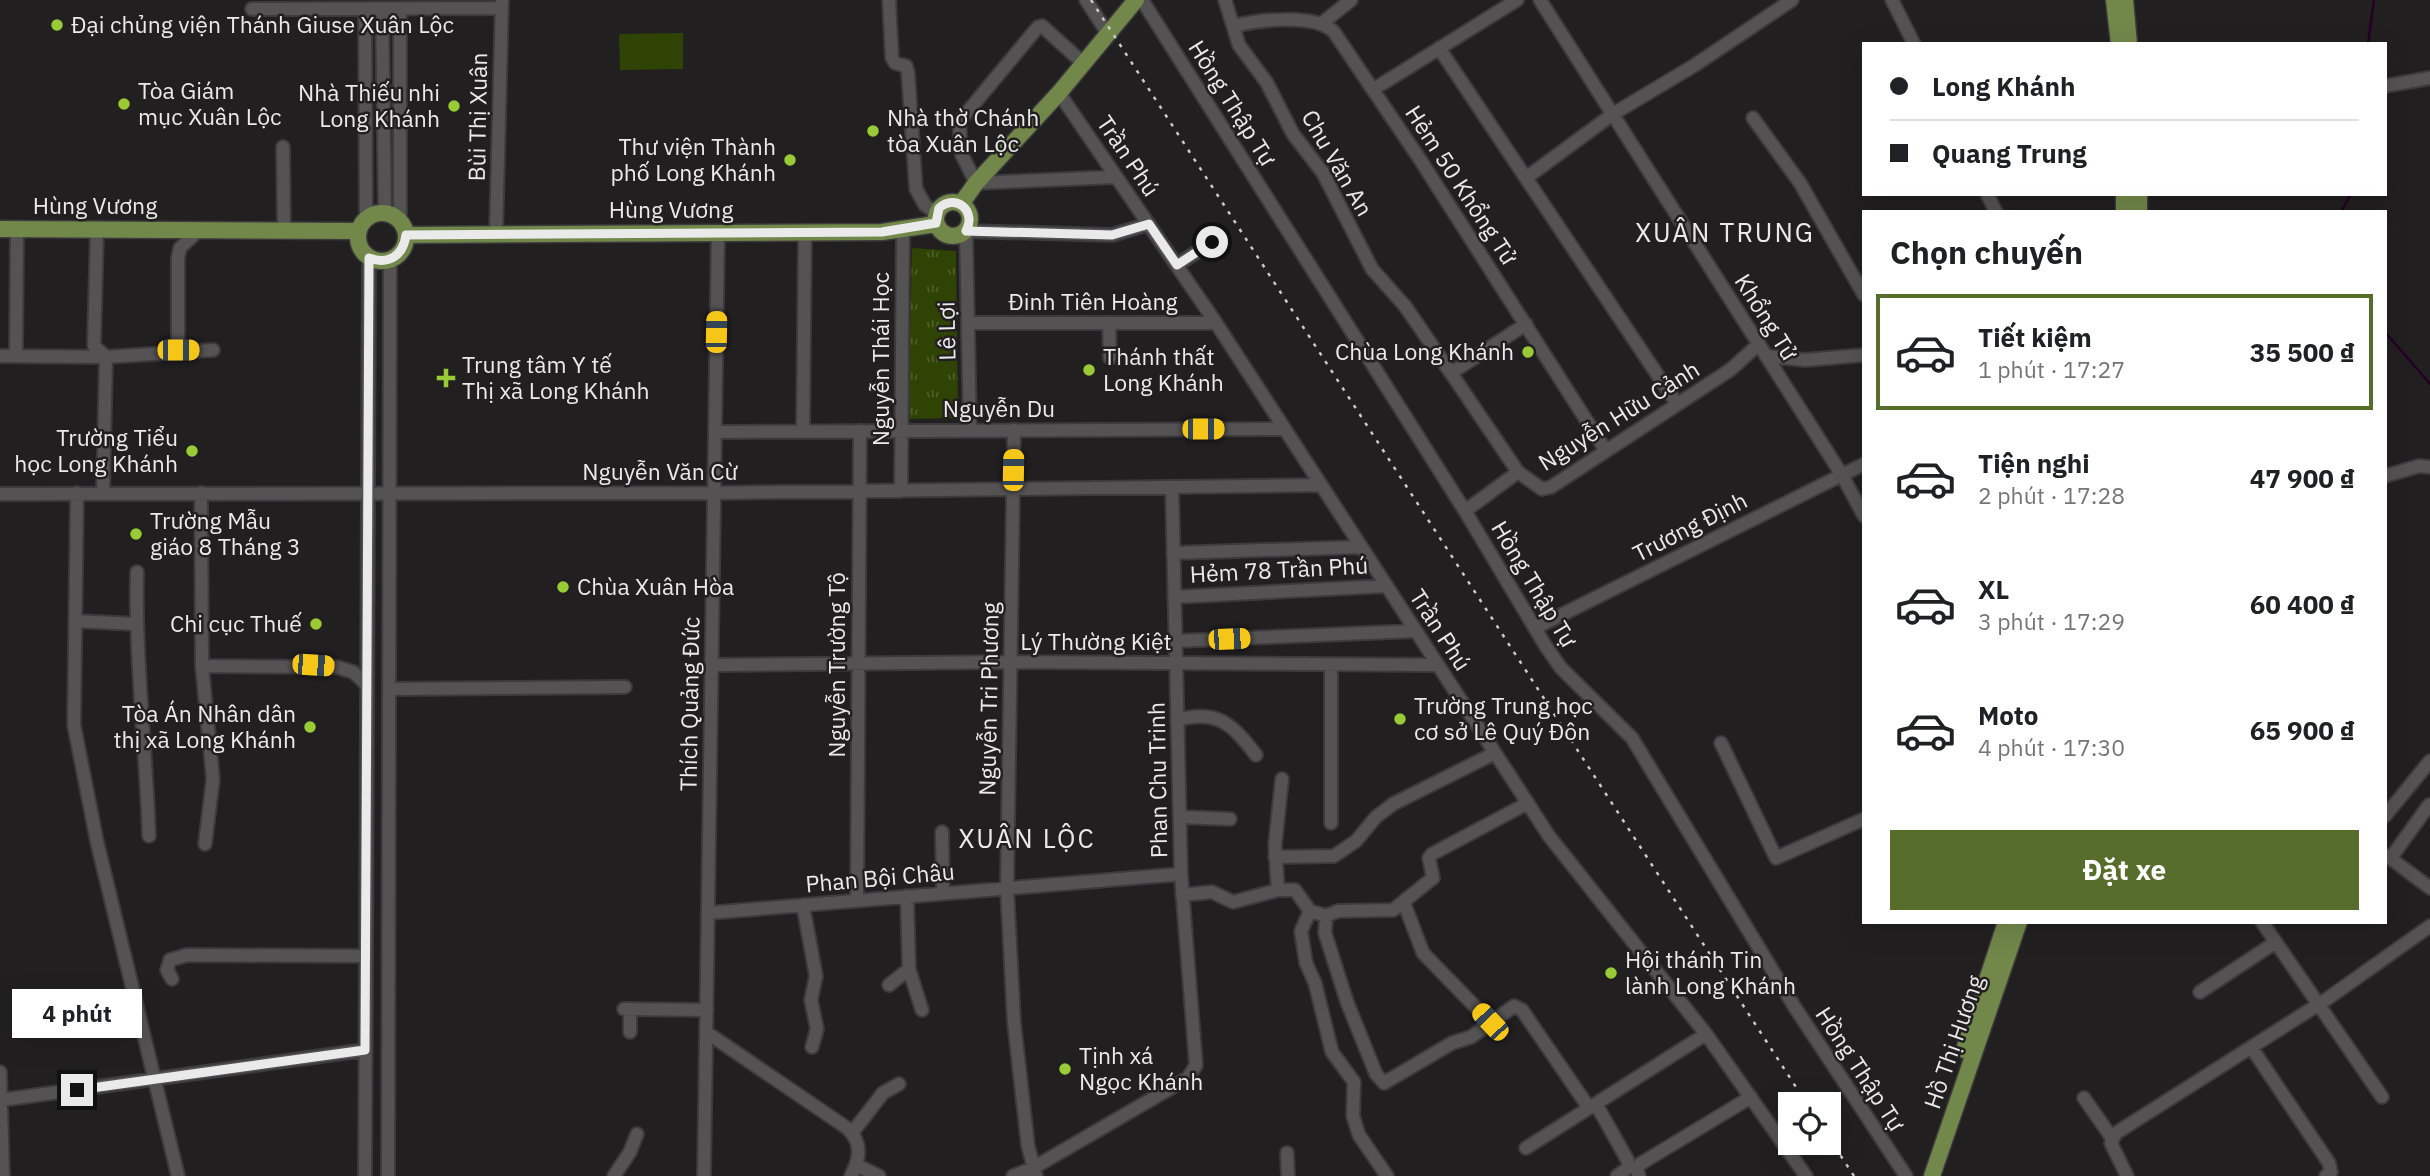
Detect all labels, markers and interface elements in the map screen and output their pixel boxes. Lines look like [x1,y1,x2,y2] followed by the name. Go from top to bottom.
[71,9,454,39] place label: Đại chủng viện Thánh Giuse Xuân Lộc
[49,17,65,33] marker: Đại chủng viện Thánh Giuse Xuân Lộc
[1182,34,1284,171] street label: Hồng Thập Tự
[461,52,493,182] street label: Bùi Thị Xuân
[1932,69,2076,103] text: Long Khánh
[138,75,282,131] place label: Tòa Giám mục Xuân Lộc
[298,77,440,133] place label: Nhà Thiếu nhi Long Khánh
[116,96,132,112] marker: Tòa Giám mục Xuân Lộc
[446,98,462,114] marker: Nhà Thiếu nhi Long Khánh
[1399,99,1525,270] street label: Hẻm 50 Khổng Tử
[887,102,1039,158] place label: Nhà thờ Chánh tòa Xuân Lộc
[1295,104,1380,221] street label: Chu Văn An
[1091,109,1167,202] street label: Trần Phú
[865,123,881,139] marker: Nhà thờ Chánh tòa Xuân Lộc
[610,131,776,187] place label: Thư viện Thành phố Long Khánh
[1932,136,2087,170] text: Quang Trung
[782,152,798,168] marker: Thư viện Thành phố Long Khánh
[33,190,157,220] street label: Hùng Vương
[609,194,733,224] street label: Hùng Vương
[1635,215,1815,249] district label: XUÂN TRUNG
[1196,226,1228,258] route start
[1890,231,2083,273] text: Chọn chuyến
[1729,268,1806,366] street label: Khổng Tử
[865,272,895,446] street label: Nguyễn Thái Học
[1008,286,1178,316] street label: Đinh Tiên Hoàng
[930,301,962,361] street label: Lê Lợi
[706,311,727,353] car
[1978,320,2092,354] text: Tiết kiệm
[1894,321,1957,384] icon: car
[2250,335,2355,369] text: 35 500 ₫
[1335,336,1514,366] place label: Chùa Long Khánh
[158,340,200,361] car
[1103,341,1224,397] place label: Thánh thất Long Khánh
[1520,344,1536,360] marker: Chùa Long Khánh
[462,349,650,405] place label: Trung tâm Y tế Thị xã Long Khánh
[1532,354,1705,477] street label: Nguyễn Hữu Cảnh
[1978,354,2125,384] text: 1 phút · 17:27
[1081,362,1097,378] marker: Thánh thất Long Khánh
[436,368,456,388] marker: Trung tâm Y tế Thị xã Long Khánh
[943,393,1055,423] street label: Nguyễn Du
[1183,419,1225,440] car
[14,422,178,478] place label: Trường Tiểu học Long Khánh
[184,443,200,459] marker: Trường Tiểu học Long Khánh
[1978,446,2090,480] text: Tiện nghi
[1894,447,1957,510] icon: car
[1003,449,1024,491] car
[582,456,739,486] street label: Nguyễn Văn Cừ
[2250,461,2355,495] text: 47 900 ₫
[1978,480,2125,510] text: 2 phút · 17:28
[1627,484,1752,568] street label: Trương Định
[150,505,301,561] place label: Trường Mẫu giáo 8 Tháng 3
[1485,515,1585,653] street label: Hồng Thập Tự
[128,526,144,542] marker: Trường Mẫu giáo 8 Tháng 3
[1189,549,1369,589] street label: Hẻm 78 Trần Phú
[577,571,734,601] place label: Chùa Xuân Hòa
[821,572,851,758] street label: Nguyễn Trường Tộ
[1978,572,2009,606] text: XL
[1894,573,1957,636] icon: car
[555,579,571,595] marker: Chùa Xuân Hòa
[1403,583,1478,676] street label: Trần Phú
[2250,587,2355,621] text: 60 400 ₫
[971,602,1005,796] street label: Nguyễn Tri Phương
[1978,606,2125,636] text: 3 phút · 17:29
[170,608,302,638] place label: Chi cục Thuế
[308,616,324,632] marker: Chi cục Thuế
[672,617,706,791] street label: Thích Quảng Đức
[1020,626,1172,656] street label: Lý Thường Kiệt
[1208,628,1251,650] car
[292,653,335,677] car
[1414,690,1593,746] place label: Trường Trung học cơ sở Lê Quý Đôn
[113,698,296,754] place label: Tòa Án Nhân dân thị xã Long Khánh
[1978,698,2038,732] text: Moto
[1894,699,1957,762] icon: car
[1141,702,1173,858] street label: Phan Chu Trinh
[1392,711,1408,727] marker: Trường Trung học cơ sở Lê Quý Đôn
[2250,713,2355,747] text: 65 900 ₫
[302,719,318,735] marker: Tòa Án Nhân dân thị xã Long Khánh
[1978,732,2125,762] text: 4 phút · 17:30
[958,821,1096,855] district label: XUÂN LỘC
[1890,830,2359,910] button: Đặt xe
[804,856,956,898] street label: Phan Bội Châu
[1625,944,1796,1000] place label: Hội thánh Tin lành Long Khánh
[1603,965,1619,981] marker: Hội thánh Tin lành Long Khánh
[1916,971,1990,1112] street label: Hồ Thị Hương
[12,988,142,1038] callout: 4 phút
[42,998,112,1028] text: 4 phút
[1468,999,1513,1045] car
[1810,1001,1913,1137] street label: Hồng Thập Tự
[1079,1040,1203,1096] place label: Tịnh xá Ngọc Khánh
[1057,1061,1073,1077] marker: Tịnh xá Ngọc Khánh
[61,1074,93,1106] route end
[1778,1092,1841,1155] map controls
[1778,1092,1841,1155] button: locate

